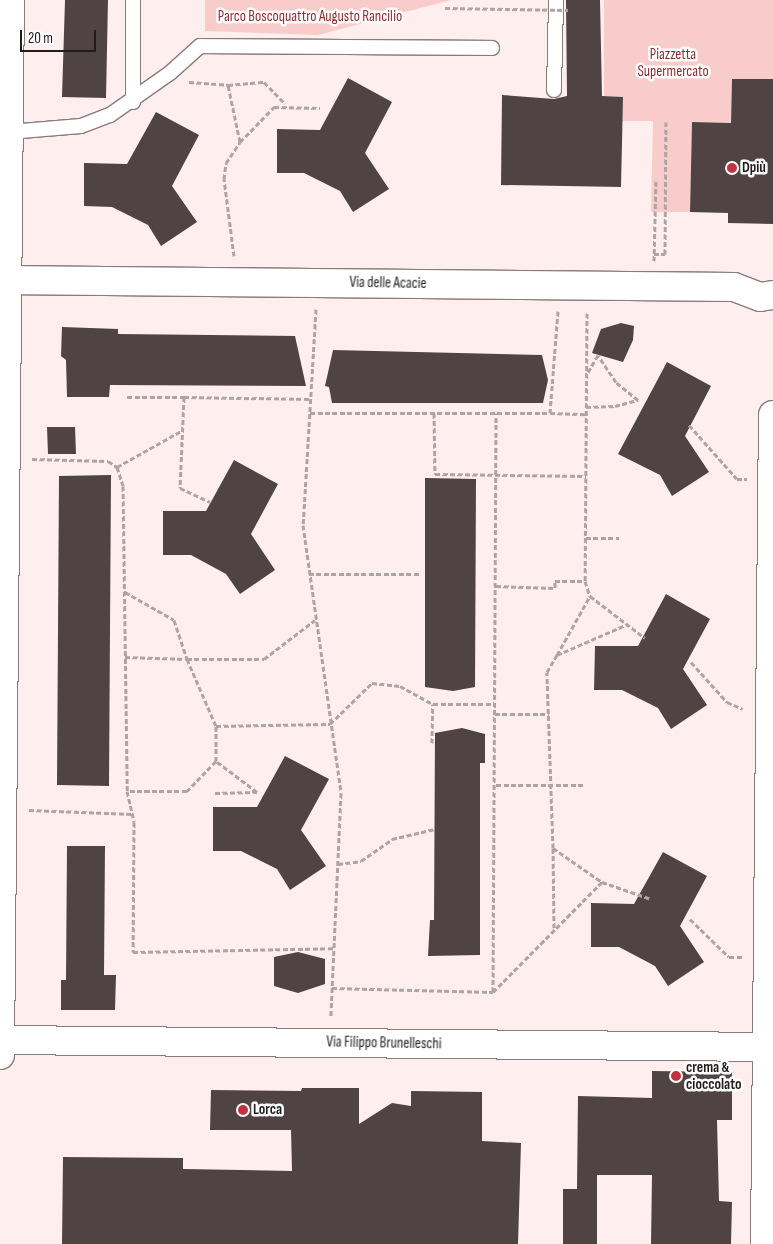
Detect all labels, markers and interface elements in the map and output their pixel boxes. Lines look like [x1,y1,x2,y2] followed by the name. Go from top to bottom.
[218,8,402,26] park label: Parco Boscoquattro Augusto Rancilio
[22,20,99,52] scale bar
[28,29,53,48] text: 20 m
[637,45,709,80] park label: Piazzetta Supermercato
[742,159,766,177] place label: Dpiù
[726,162,738,174] marker: Dpiù
[349,273,427,293] street label: Via delle Acacie
[326,1033,442,1053] street label: Via Filippo Brunelleschi
[686,1058,742,1093] place label: crema & cioccolato
[670,1070,682,1082] marker: crema & cioccolato
[253,1101,282,1119] place label: Lorca
[237,1104,249,1116] marker: Lorca

